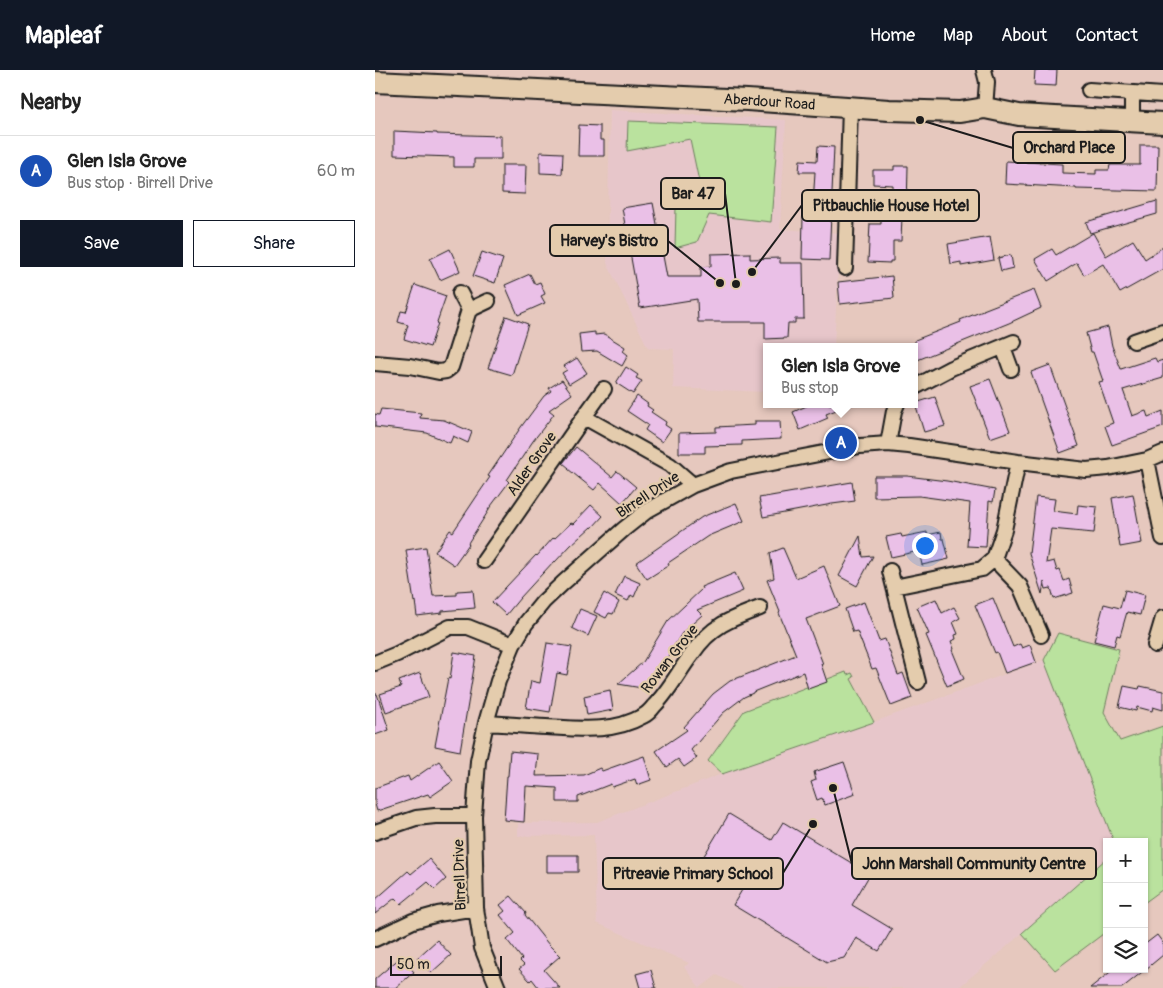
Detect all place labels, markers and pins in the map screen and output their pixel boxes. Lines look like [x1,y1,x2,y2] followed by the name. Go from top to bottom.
[1013,132,1125,163] callout: Orchard Place
[661,178,725,209] callout: Bar 47
[802,190,979,221] callout: Pitbauchlie House Hotel
[550,225,668,256] callout: Harvey's Bistro
[825,424,857,462] pin: A
[852,848,1096,879] callout: John Marshall Community Centre
[603,858,783,889] callout: Pitreavie Primary School

